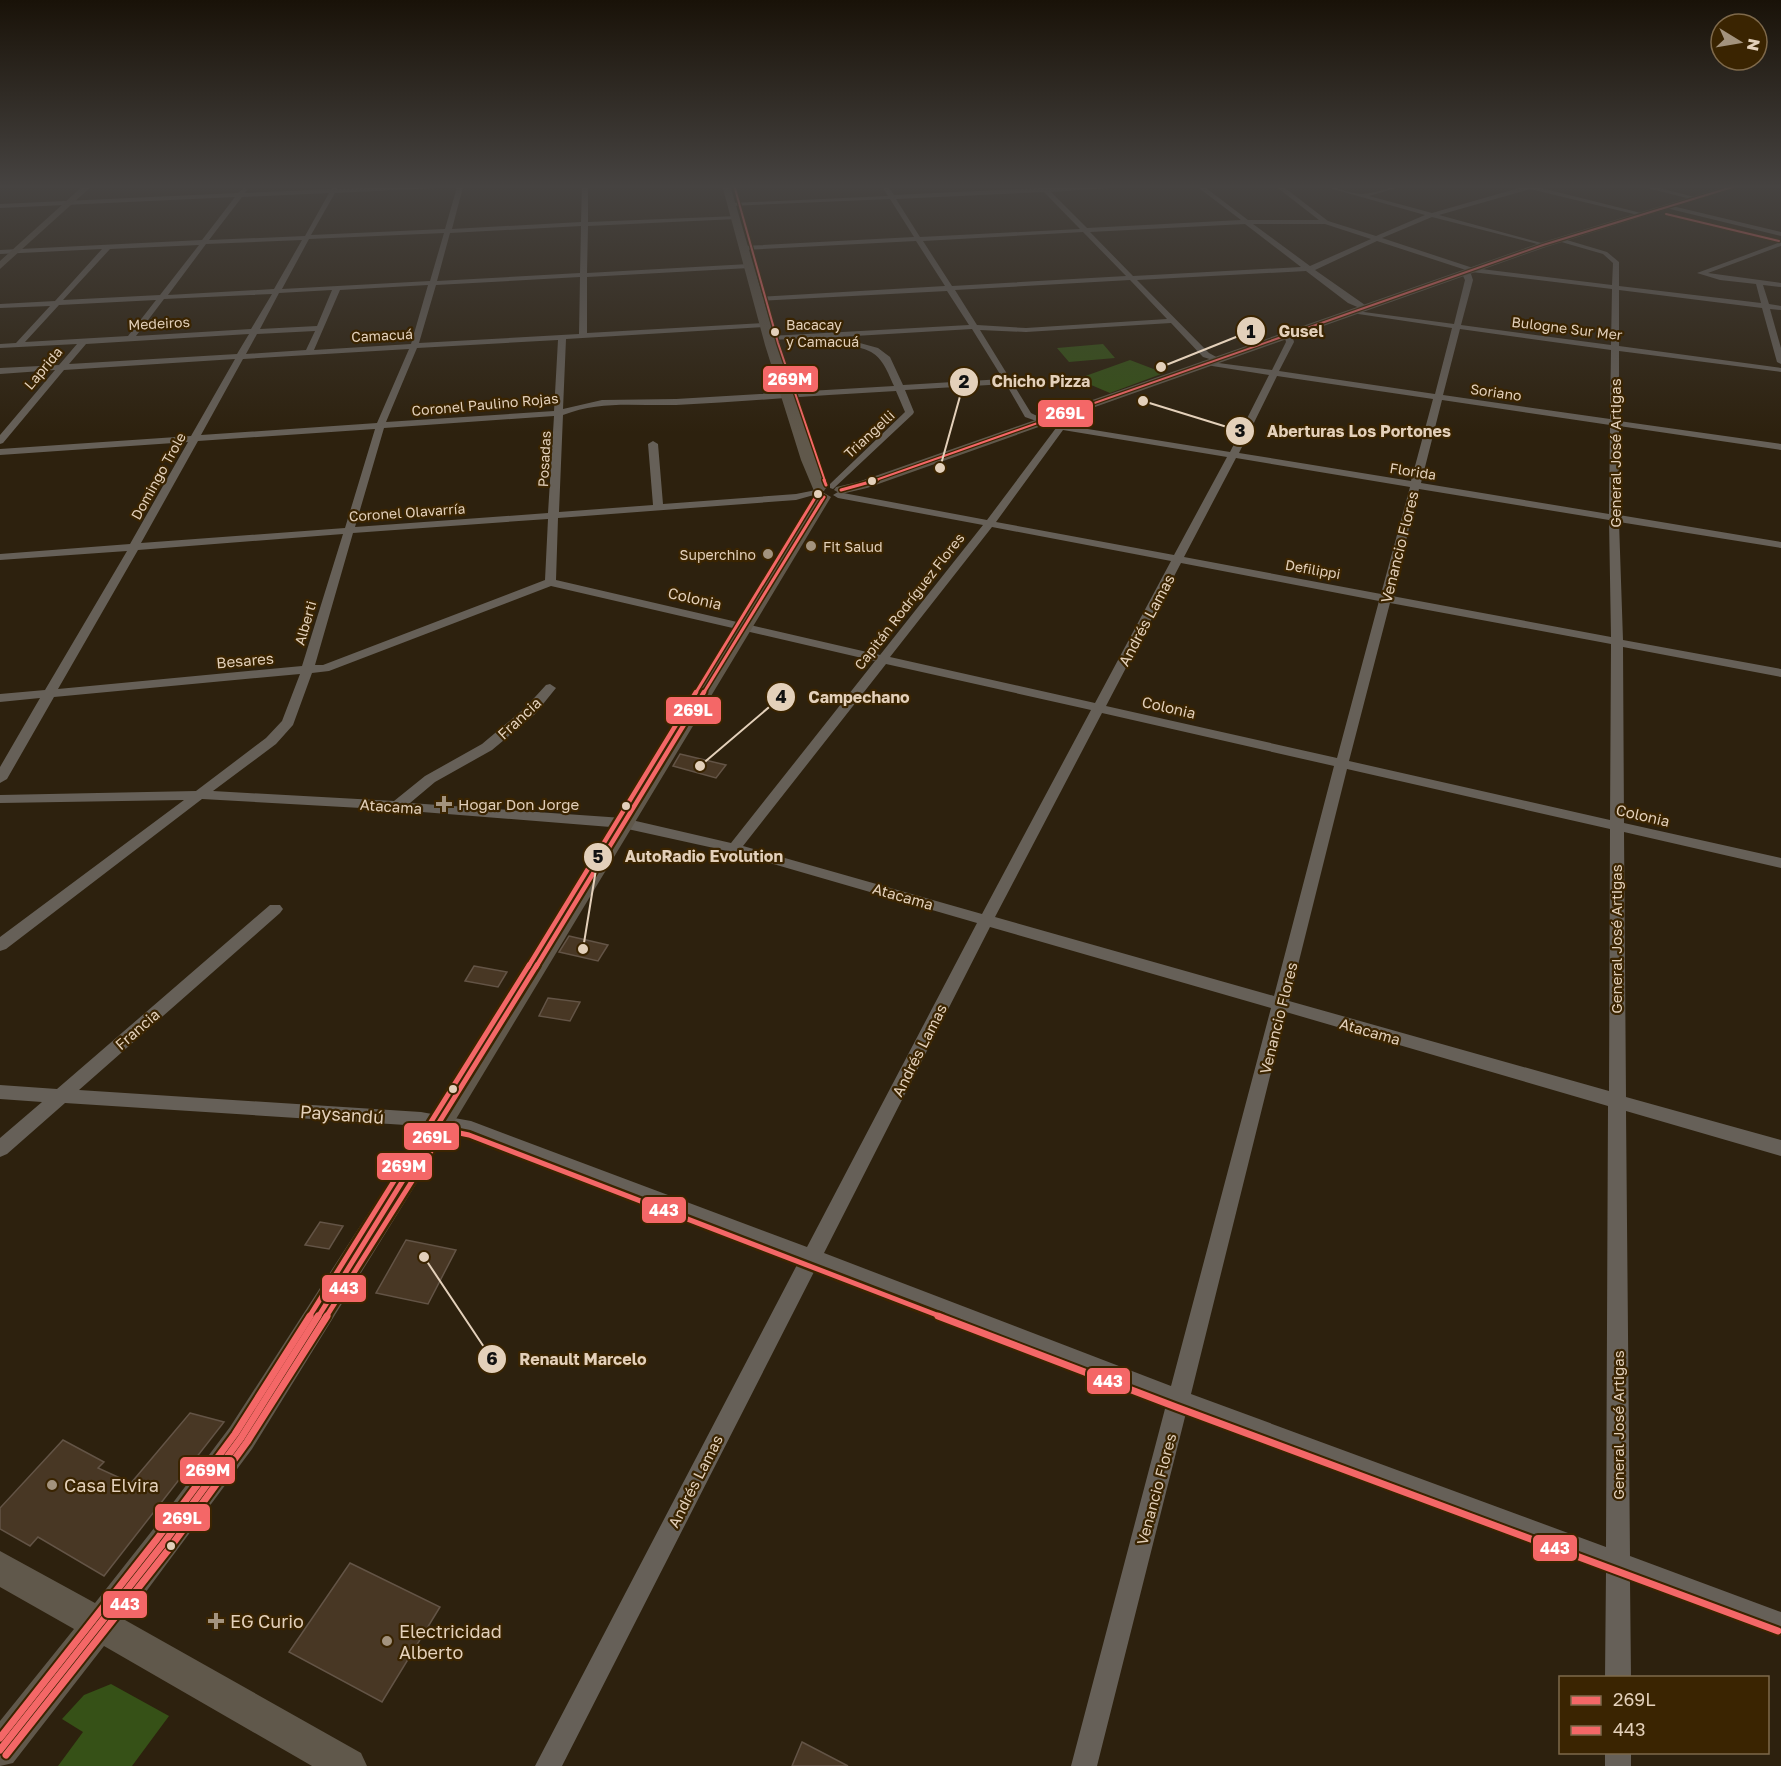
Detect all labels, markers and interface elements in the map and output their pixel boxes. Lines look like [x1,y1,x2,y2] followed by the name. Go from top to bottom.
[1709,12,1769,72] north arrow
[1743,37,1765,53] text: N
[128,313,190,333] street label: Medeiros
[1511,313,1624,343] street label: Bulogne Sur Mer
[1236,314,1335,348] callout: Gusel
[786,316,859,350] place label: Bacacay y Camacuá
[1246,320,1256,342] text: 1
[1278,321,1324,341] text: Gusel
[351,325,413,345] street label: Camacuá
[769,326,781,338] marker: Bacacay y Camacuá
[20,343,66,393] street label: Laprida
[762,365,819,393] line badge: 269M
[949,365,1102,399] callout: Chicho Pizza
[768,369,812,389] text: 269M
[959,370,970,392] text: 2
[992,371,1090,391] text: Chicho Pizza
[1606,378,1624,528] street label: General José Artigas
[1469,380,1523,404] street label: Soriano
[411,389,559,419] street label: Coronel Paulino Rojas
[1037,399,1094,428] line badge: 269L
[1045,403,1085,423] text: 269L
[840,406,898,462] street label: Triangelli
[1225,414,1463,448] callout: Aberturas Los Portones
[1235,419,1246,441] text: 3
[1267,421,1451,441] text: Aberturas Los Portones
[127,429,189,523] street label: Domingo Trole
[534,430,554,488] street label: Posadas
[1389,459,1437,483] street label: Florida
[866,475,878,487] unlabelled marker
[812,488,824,500] unlabelled marker
[1376,489,1422,605] street label: Venancio Flores
[348,499,466,525] street label: Coronel Olavarría
[850,529,968,673] street label: Capitán Rodríguez Flores
[823,538,883,555] place label: Fit Salud
[804,539,818,553] marker: Fit Salud
[680,546,756,563] place label: Superchino
[761,547,775,561] marker: Superchino
[1284,556,1342,582] street label: Defilippi
[1114,571,1178,669] street label: Andrés Lamas
[666,583,724,613] street label: Colonia
[291,599,319,647] street label: Alberti
[216,649,274,671] street label: Besares
[766,680,921,714] callout: Campechano
[775,685,787,707] text: 4
[808,687,910,707] text: Campechano
[1140,692,1198,722] street label: Colonia
[493,693,545,743] street label: Francia
[665,696,722,725] line badge: 269L
[673,700,713,720] text: 269L
[359,795,423,817] street label: Atacama
[435,795,453,813] marker: Hogar Don Jorge
[458,795,579,813] place label: Hogar Don Jorge
[620,800,632,812] unlabelled marker
[1614,800,1672,830] street label: Colonia
[583,840,796,874] callout: AutoRadio Evolution
[593,845,604,867] text: 5
[625,846,783,866] text: AutoRadio Evolution
[1607,864,1625,1014] street label: General José Artigas
[871,879,935,913] street label: Atacama
[1255,960,1301,1076] street label: Venancio Flores
[888,1001,950,1099] street label: Andrés Lamas
[111,1005,163,1053] street label: Francia
[1338,1014,1402,1048] street label: Atacama
[447,1083,459,1095] unlabelled marker
[299,1100,385,1128] street label: Paysandú
[403,1122,460,1151] line badge: 269L
[412,1127,452,1147] text: 269L
[376,1152,433,1181] line badge: 269M
[382,1156,426,1176] text: 269M
[641,1196,687,1224] line badge: 443
[649,1200,679,1220] text: 443
[321,1274,367,1303] line badge: 443
[329,1278,359,1298] text: 443
[477,1342,659,1376] callout: Renault Marcelo
[486,1347,498,1369] text: 6
[519,1349,647,1369] text: Renault Marcelo
[1609,1350,1627,1500] street label: General José Artigas
[1086,1367,1131,1395] line badge: 443
[1093,1371,1123,1391] text: 443
[1132,1431,1180,1547] street label: Venancio Flores
[664,1432,726,1530] street label: Andrés Lamas
[179,1456,236,1485] line badge: 269M
[186,1460,230,1480] text: 269M
[64,1474,159,1496] place label: Casa Elvira
[45,1478,59,1492] marker: Casa Elvira
[154,1503,211,1532] line badge: 269L
[162,1508,202,1528] text: 269L
[1532,1534,1578,1562] line badge: 443
[1540,1538,1570,1558] text: 443
[165,1540,177,1552] unlabelled marker
[102,1590,148,1619] line badge: 443
[110,1594,140,1614] text: 443
[230,1610,304,1632] place label: EG Curio
[207,1612,225,1630] marker: EG Curio
[399,1620,502,1663] place label: Electricidad Alberto
[380,1634,394,1648] marker: Electricidad Alberto
[1559,1676,1769,1754] legend
[1613,1688,1655,1710] text: 269L
[1613,1718,1646,1740] text: 443

